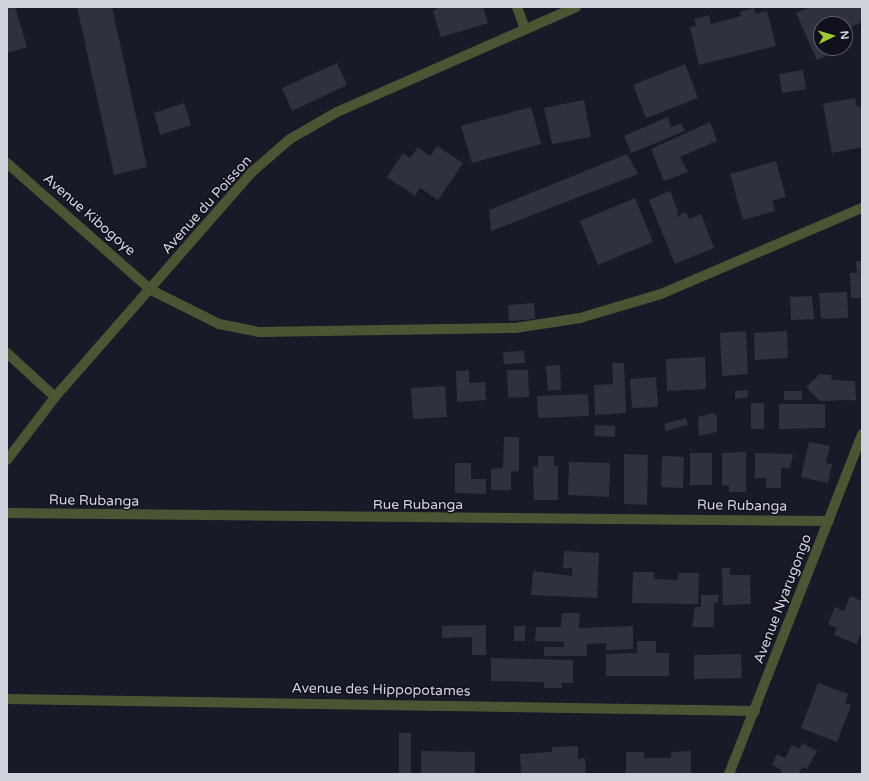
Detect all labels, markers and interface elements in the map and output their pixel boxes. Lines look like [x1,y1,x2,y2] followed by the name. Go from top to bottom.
[813,16,853,56] north arrow
[838,30,851,40] text: N
[158,152,256,258] street label: Avenue du Poisson
[40,170,138,260] street label: Avenue Kibogoye
[49,492,139,510] street label: Rue Rubanga
[373,497,463,513] street label: Rue Rubanga
[697,497,787,515] street label: Rue Rubanga
[751,532,815,666] street label: Avenue Nyarugongo
[291,680,471,700] street label: Avenue des Hippopotames

